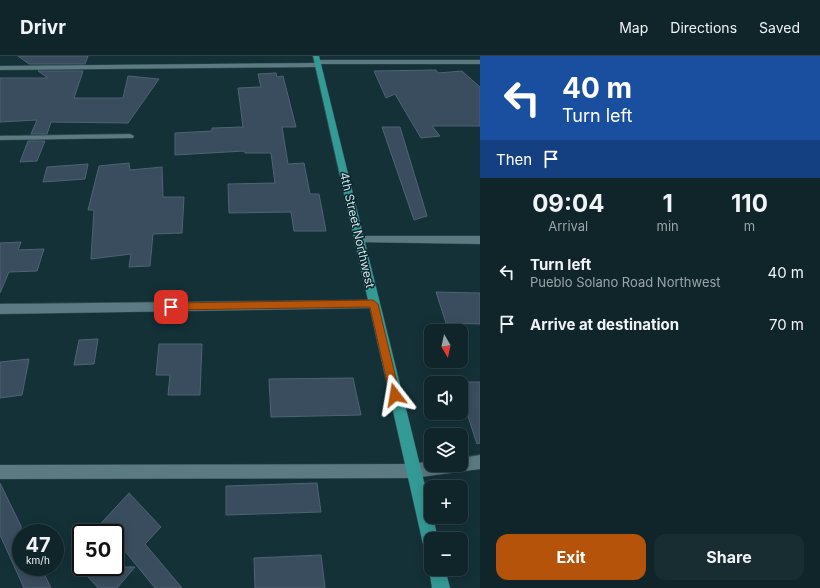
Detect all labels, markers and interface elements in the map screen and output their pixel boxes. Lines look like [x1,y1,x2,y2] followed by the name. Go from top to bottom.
[20,16,66,39] text: Drivr
[619,19,648,36] text: Map
[670,19,737,36] text: Directions
[759,19,800,36] text: Saved
[562,71,632,105] text: 40 m
[496,72,548,124] icon: left
[562,105,632,126] text: Turn left
[540,148,562,170] icon: arrive
[496,150,532,169] text: Then
[337,171,378,289] street label: 4th Street Northwest
[532,189,604,218] text: 09:04
[662,189,673,218] text: 1
[731,189,768,218] text: 110
[548,218,588,234] text: Arrival
[657,218,679,234] text: min
[744,218,755,234] text: m
[530,255,591,274] text: Turn left
[496,261,518,283] icon: left
[767,263,804,282] text: 40 m
[530,274,721,290] text: Pueblo Solano Road Northwest
[154,290,188,324] pin
[160,296,182,318] icon: arrive
[496,313,518,335] icon: arrive
[530,315,679,334] text: Arrive at destination
[769,315,804,334] text: 70 m
[424,324,468,368] north arrow
[424,324,468,576] map controls
[374,374,416,416] position arrow
[424,376,468,420] button: sound
[424,428,468,472] button: layers
[424,480,468,524] button: +
[72,524,124,576] speed limit sign: 50
[424,532,468,576] button: −
[25,533,51,557] text: 47
[496,534,646,580] button: Exit
[654,534,804,580] button: Share
[26,554,50,566] text: km/h

